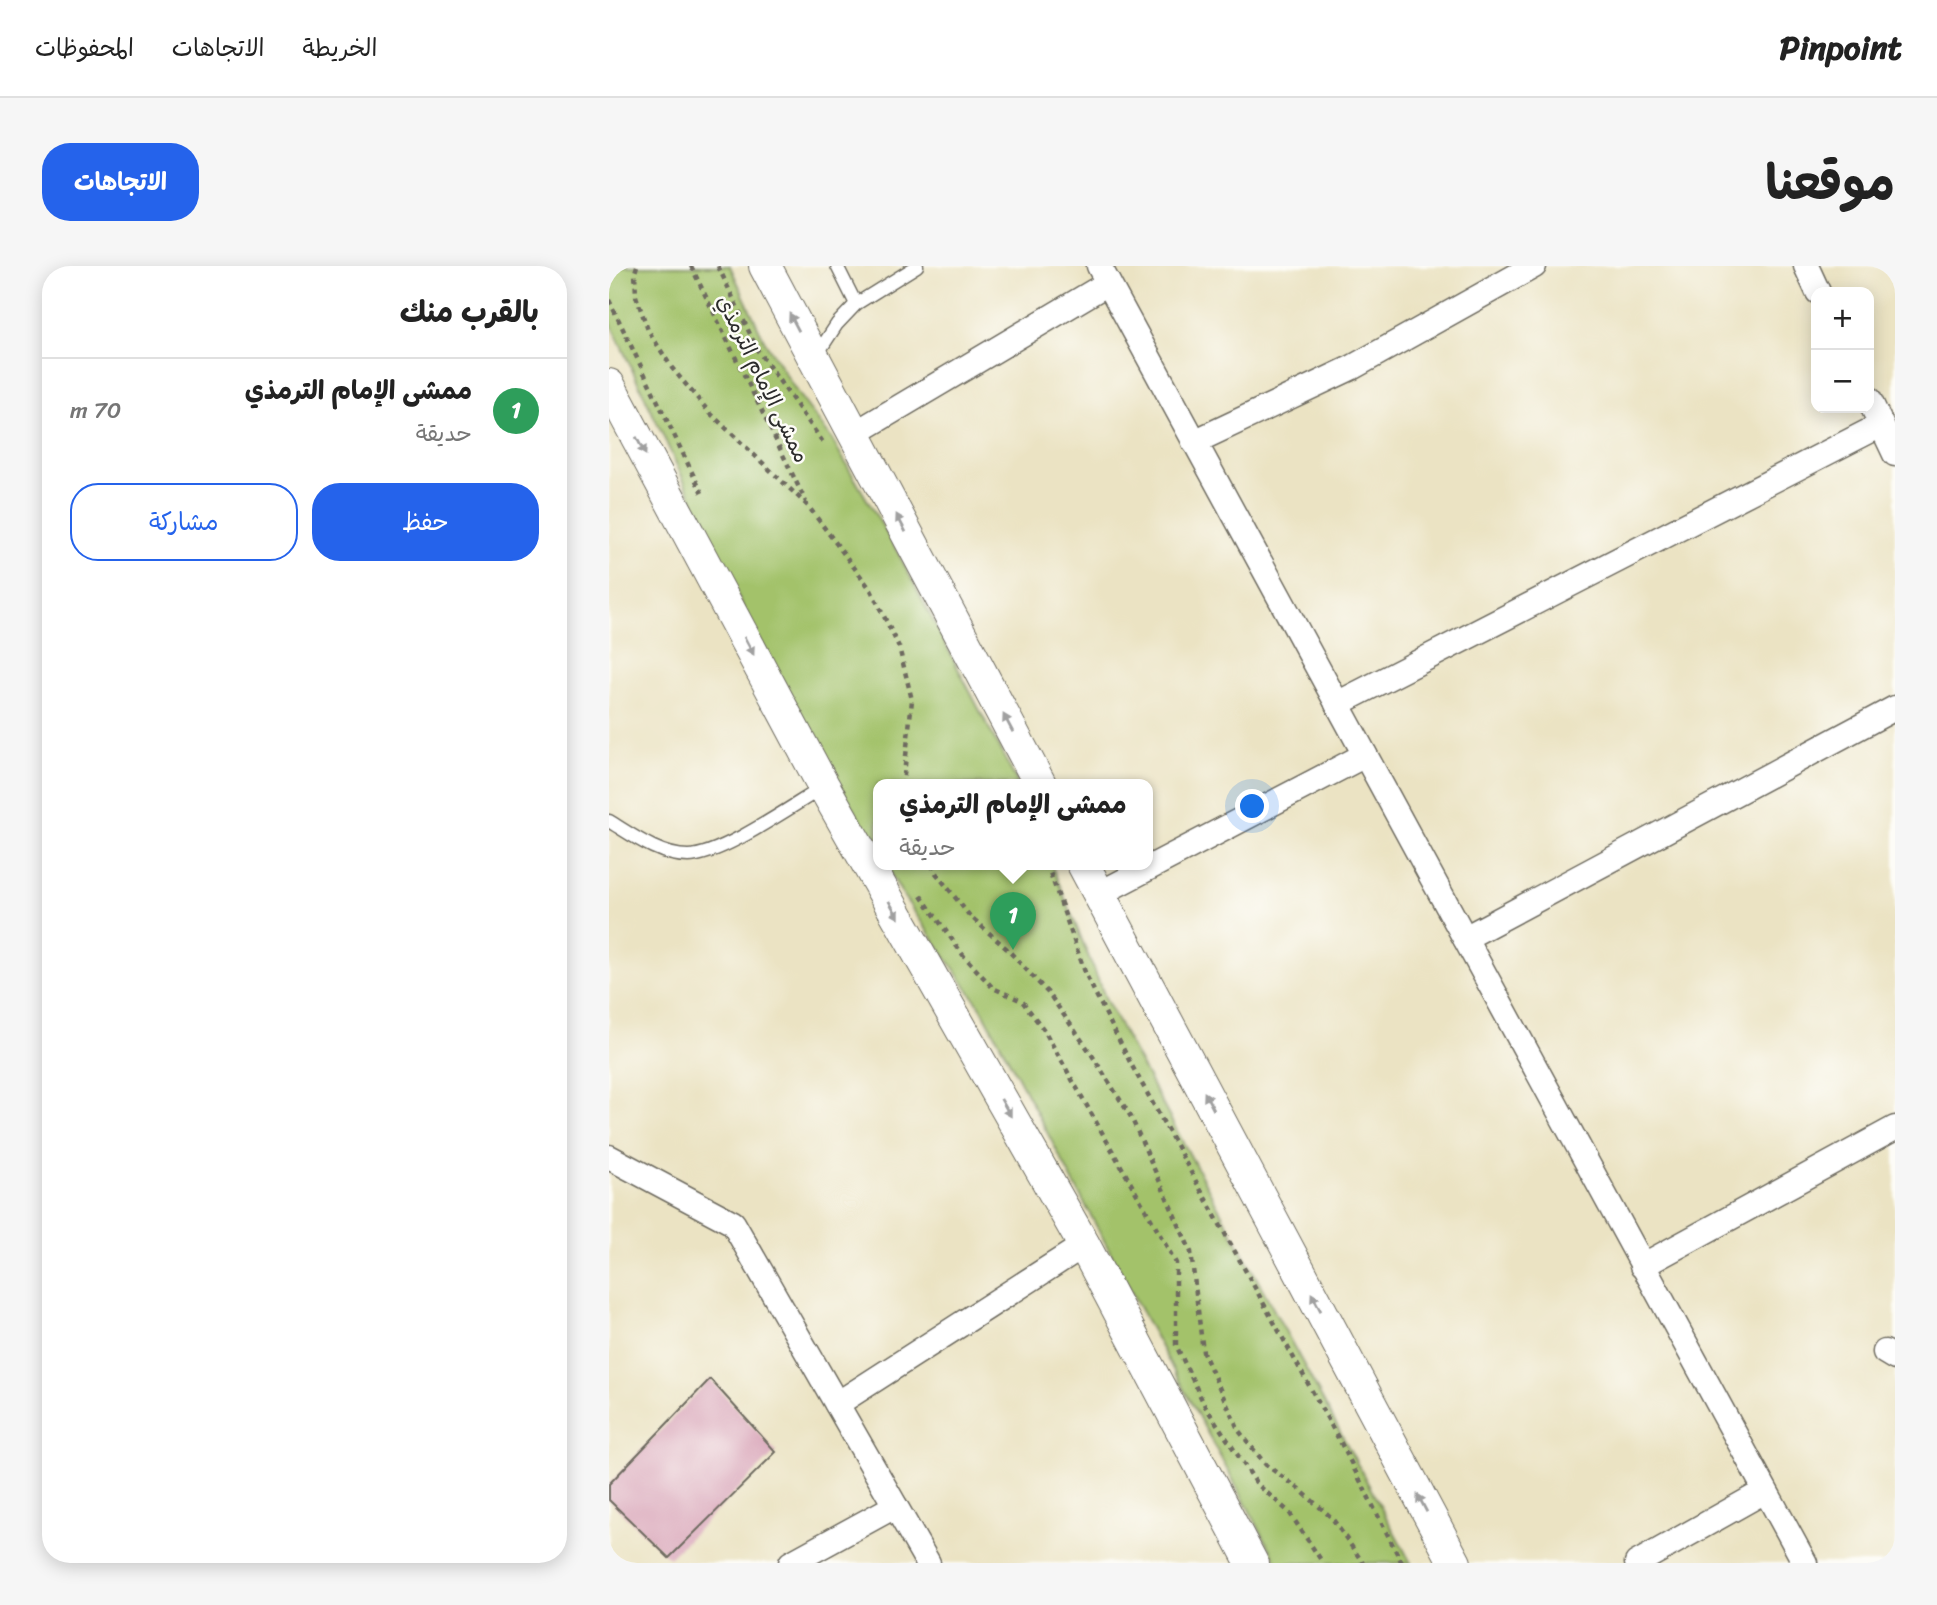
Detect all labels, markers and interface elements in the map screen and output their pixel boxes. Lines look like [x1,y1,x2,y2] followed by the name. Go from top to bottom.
[1779,19,1902,77] text: Pinpoint
[35,27,134,69] text: المحفوظات
[172,27,265,69] text: الاتجاهات
[303,27,377,69] text: الخريطة
[1765,139,1895,226] text: موقعنا
[42,143,199,221] button: الاتجاهات
[400,285,539,339] text: بالقرب منك
[1811,287,1874,413] map controls
[1811,287,1874,350] button: +
[706,288,820,470] street label: ممشى الإمام الترمذي
[788,312,800,332] one-way arrow
[1811,350,1874,413] button: −
[245,367,472,413] text: ممشى الإمام الترمذي
[70,390,121,431] text: 70 m
[511,390,521,431] text: 1
[416,413,472,454] text: حديقة
[635,436,647,455] one-way arrow
[70,483,298,561] button: مشاركة
[312,483,539,561] button: حفظ
[895,513,907,532] one-way arrow
[743,636,754,656] one-way arrow
[1002,714,1014,733] one-way arrow
[873,779,1153,870] popup
[899,781,1127,827] text: ممشى الإمام الترمذي
[1235,789,1269,823] your location
[899,827,956,868] text: حديقة
[990,892,1036,950] pin: 1
[888,900,900,919] one-way arrow
[1203,1091,1214,1111] one-way arrow
[1000,1098,1012,1117] one-way arrow
[1310,1292,1321,1312] one-way arrow
[1417,1493,1428,1513] one-way arrow

